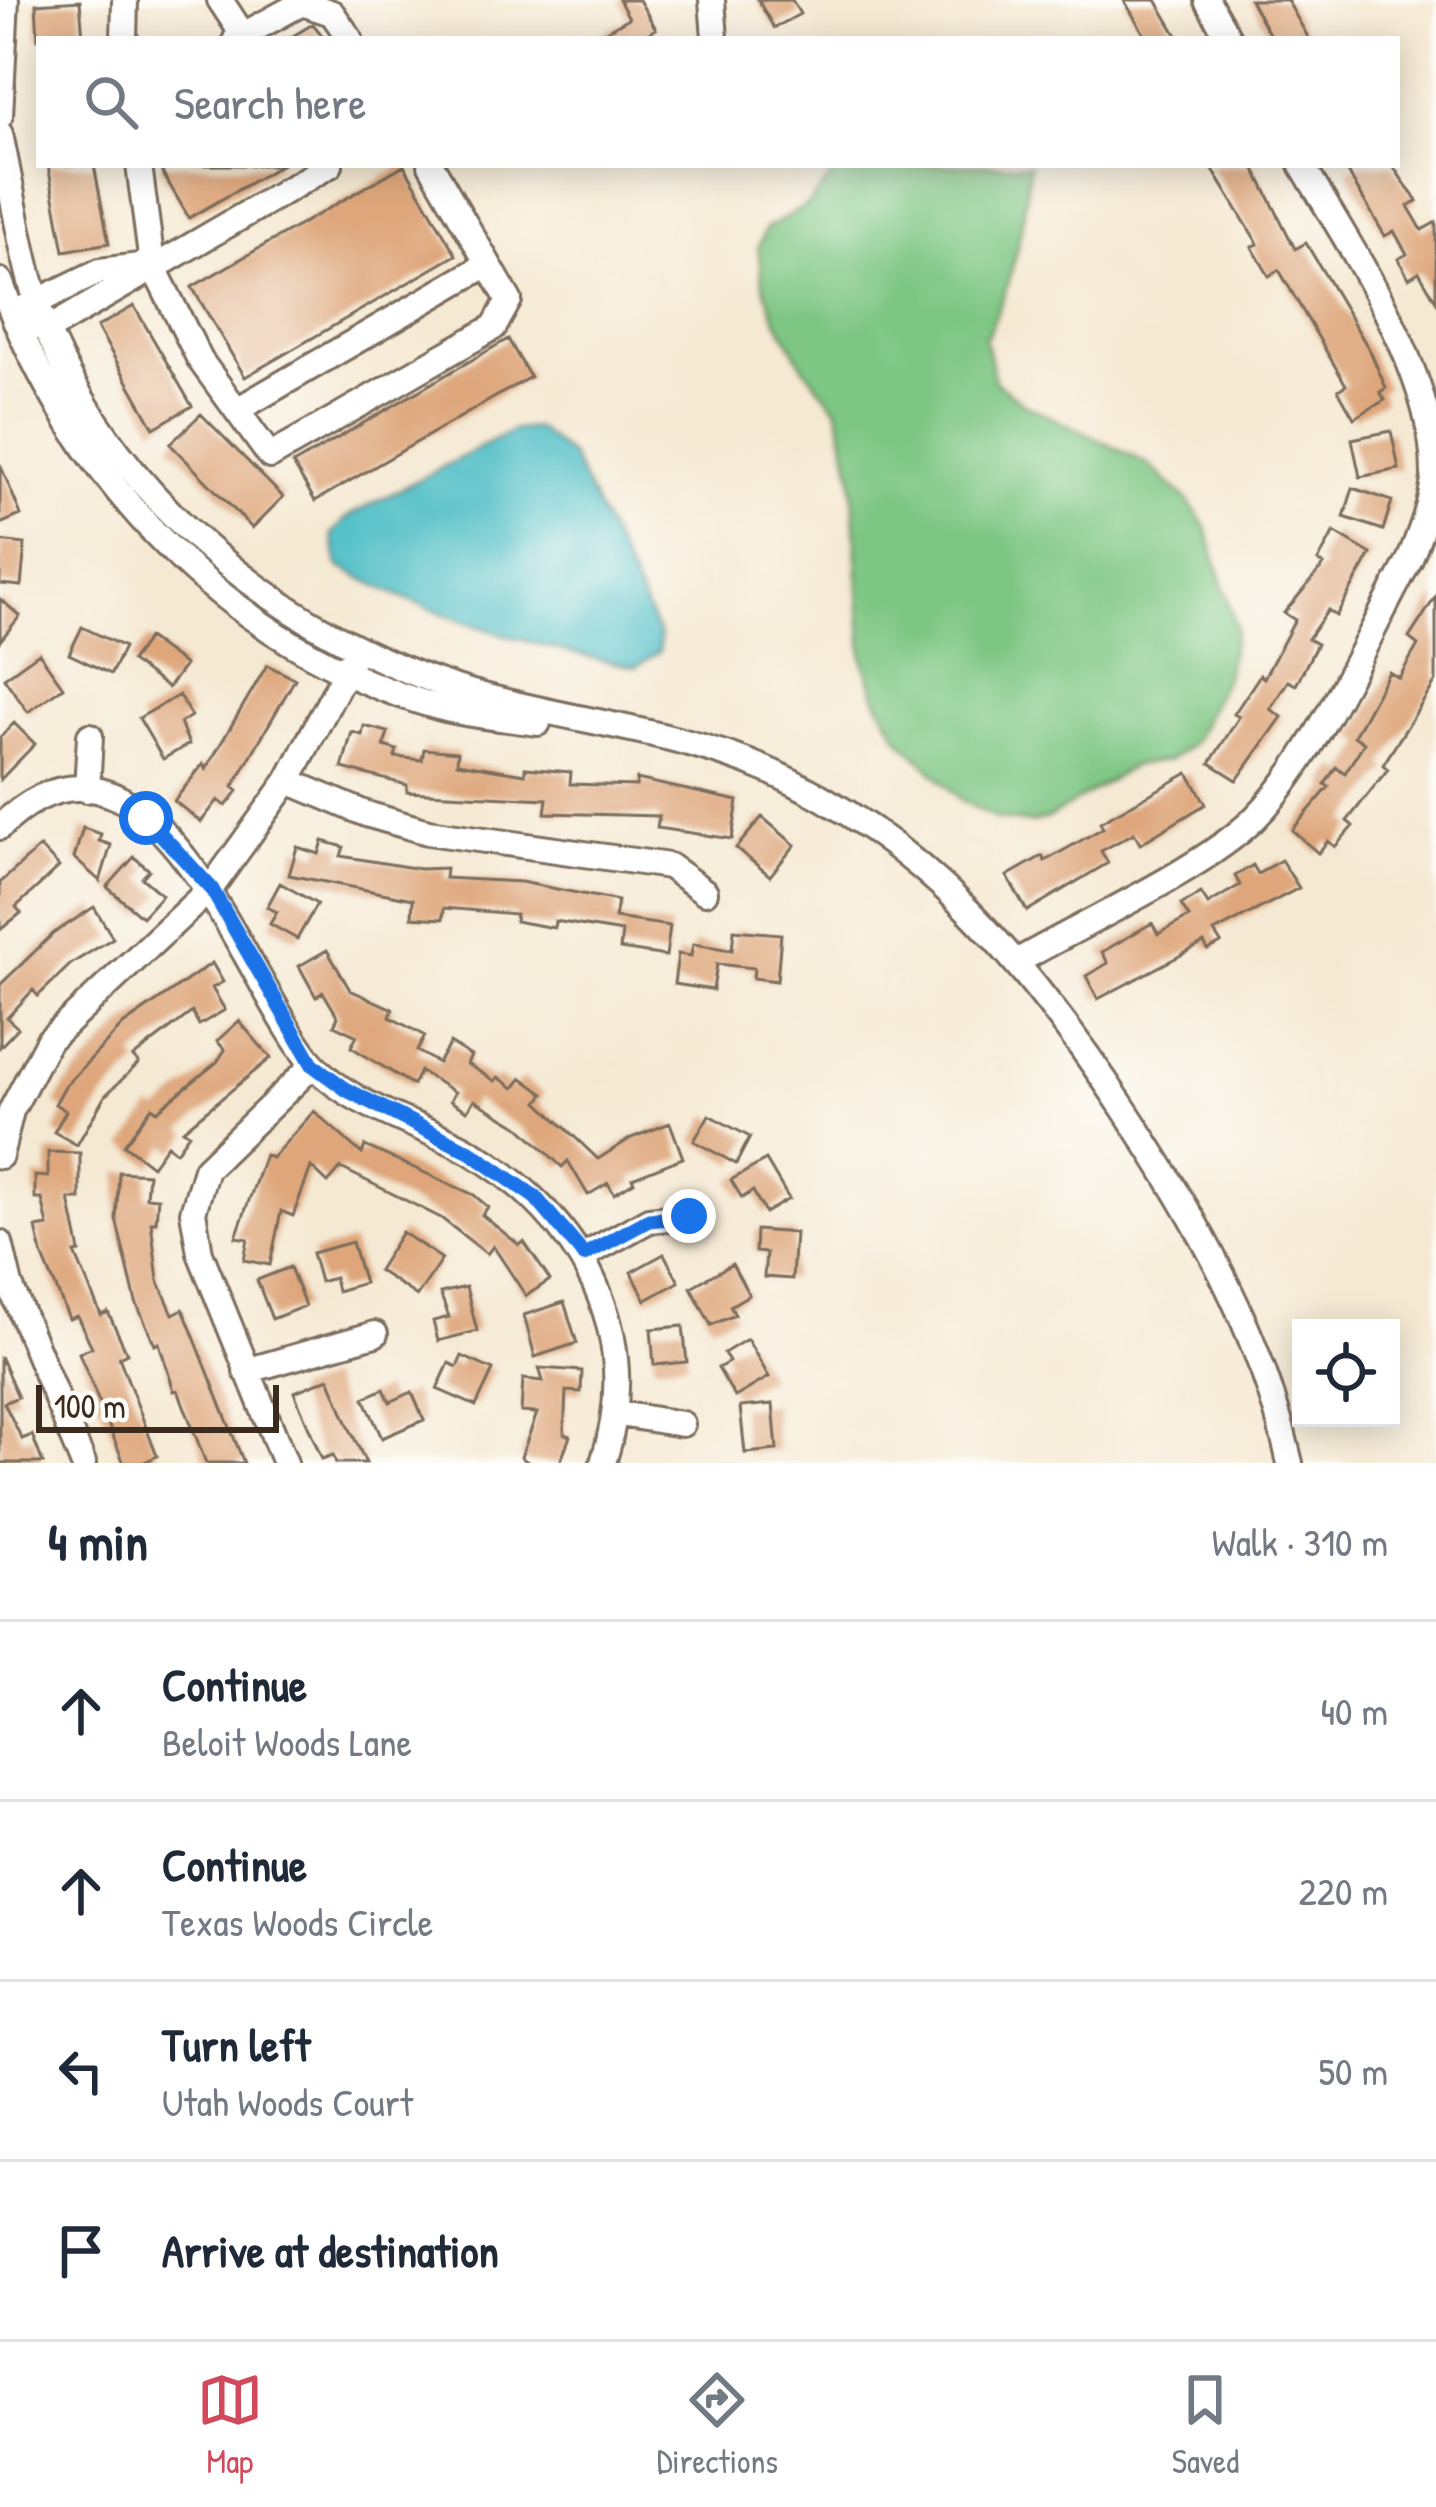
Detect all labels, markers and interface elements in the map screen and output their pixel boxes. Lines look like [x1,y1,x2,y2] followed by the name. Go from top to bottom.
[36,36,1400,168] search box
[78,69,144,135] icon: search
[174,72,366,133] text: Search here
[119,791,173,845] route start
[662,1189,716,1243] route end
[1292,1319,1400,1427] map controls
[1292,1319,1400,1427] button: locate
[36,1379,279,1432] scale bar
[54,1384,126,1428] text: 100 m
[48,1507,148,1576] text: 4 min
[1212,1515,1388,1568] text: Walk · 310 m
[162,1654,307,1715] text: Continue
[48,1678,114,1744] icon: ahead
[1320,1684,1388,1737] text: 40 m
[162,1715,412,1768] text: Beloit Woods Lane
[162,1834,307,1895] text: Continue
[48,1858,114,1924] icon: ahead
[1299,1864,1388,1917] text: 220 m
[162,1895,433,1948] text: Texas Woods Circle
[162,2014,311,2075] text: Turn left
[48,2038,114,2104] icon: left
[1319,2044,1388,2097] text: 50 m
[162,2075,413,2128] text: Utah Woods Court
[48,2218,114,2284] icon: arrive
[162,2220,499,2281] text: Arrive at destination
[197,2367,263,2483] tab: Map
[657,2367,778,2483] tab: Directions
[1172,2367,1239,2483] tab: Saved

